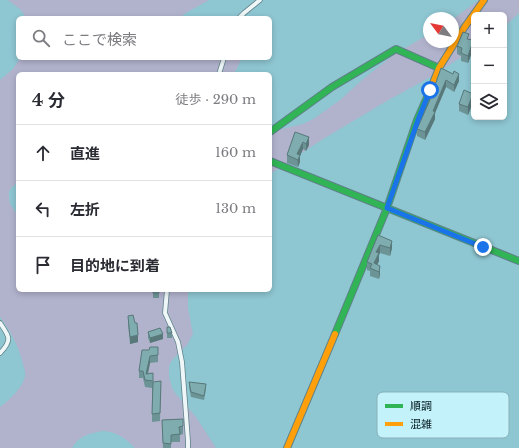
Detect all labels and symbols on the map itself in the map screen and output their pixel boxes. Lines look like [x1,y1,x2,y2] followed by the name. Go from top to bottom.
[423,12,459,48] north arrow
[421,81,439,99] route start
[474,238,492,256] route end
[377,392,509,438] legend
[410,399,432,413] text: 順調
[410,417,432,431] text: 混雑

